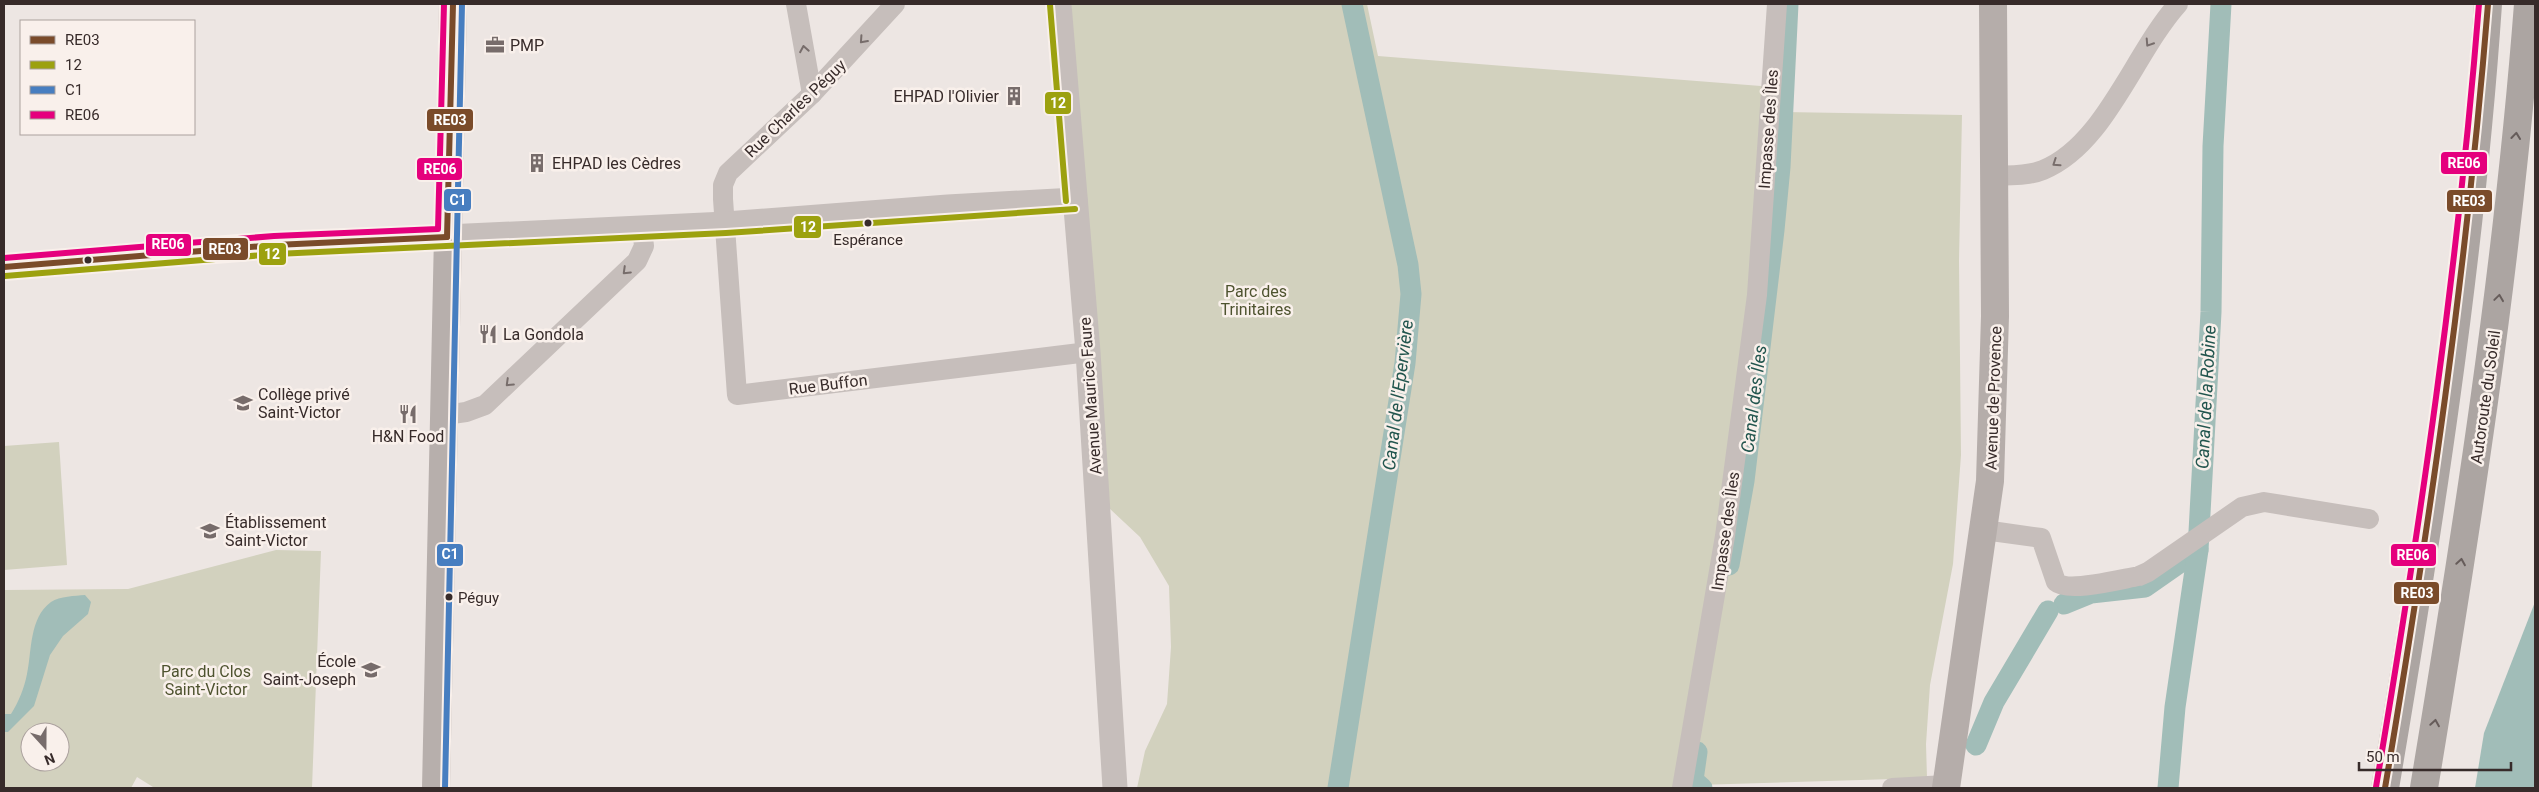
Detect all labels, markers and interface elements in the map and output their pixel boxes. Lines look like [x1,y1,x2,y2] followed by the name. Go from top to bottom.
[20,20,195,135] legend
[65,31,100,49] text: RE03
[484,34,506,56] office icon: PMP
[860,35,869,44] one-way arrow
[510,36,544,55] place label: PMP
[2146,37,2155,47] one-way arrow
[800,45,810,53] one-way arrow
[741,55,850,161] street label: Rue Charles Péguy
[65,56,82,74] text: 12
[1755,69,1782,189] street label: Impasse des Îles
[65,81,83,99] text: C1
[1003,85,1025,107] building icon: EHPAD l'Olivier
[894,87,1000,106] place label: EHPAD l'Olivier
[1044,91,1072,115] line badge: 12
[1050,95,1066,111] text: 12
[65,106,100,124] text: RE06
[426,108,474,132] line badge: RE03
[434,112,466,128] text: RE03
[2510,132,2521,140] one-way arrow
[2440,151,2488,175] line badge: RE06
[526,152,548,174] building icon: EHPAD les Cèdres
[552,154,681,173] place label: EHPAD les Cèdres
[2448,155,2480,171] text: RE06
[2052,156,2061,166] one-way arrow
[416,157,463,181] line badge: RE06
[424,161,456,177] text: RE06
[443,188,472,212] line badge: C1
[2446,189,2493,213] line badge: RE03
[449,192,467,208] text: C1
[2453,193,2485,209] text: RE03
[793,215,822,239] line badge: 12
[863,218,873,228] marker: Espérance
[800,219,816,235] text: 12
[833,231,903,249] place label: Espérance
[145,233,192,257] line badge: RE06
[152,236,184,252] text: RE06
[202,237,249,261] line badge: RE03
[209,241,241,257] text: RE03
[258,242,287,266] line badge: 12
[264,246,280,262] text: 12
[83,255,93,265] unlabelled marker
[623,265,632,274] one-way arrow
[1221,282,1291,319] park label: Parc des Trinitaires
[2493,293,2504,301] one-way arrow
[1076,317,1105,475] street label: Avenue Maurice Faure
[1378,318,1417,471] water label: Canal de l'Epervière
[477,323,499,345] restaurant icon: La Gondola
[503,325,584,344] place label: La Gondola
[2191,325,2220,469] water label: Canal de la Robine
[1981,326,2006,470] street label: Avenue de Provence
[2467,329,2504,465] street label: Autoroute du Soleil
[1736,344,1771,454] water label: Canal des Îles
[788,370,868,399] street label: Rue Buffon
[505,377,514,386] one-way arrow
[258,385,350,422] place label: Collège privé Saint-Victor
[232,392,254,414] school or university icon: Collège privé Saint-Victor
[397,403,419,425] restaurant icon: H&N Food
[372,427,444,446] place label: H&N Food
[1708,470,1743,592] street label: Impasse des Îles
[225,513,326,550] place label: Établissement Saint-Victor
[199,520,221,542] school or university icon: Établissement Saint-Victor
[436,543,464,567] line badge: C1
[2390,543,2437,567] line badge: RE06
[441,546,459,562] text: C1
[2397,547,2429,563] text: RE06
[2455,558,2465,567] one-way arrow
[2393,581,2440,605] line badge: RE03
[2401,585,2433,601] text: RE03
[458,589,499,607] place label: Péguy
[444,592,454,602] marker: Péguy
[263,652,356,689] place label: École Saint-Joseph
[360,659,382,681] school or university icon: École Saint-Joseph
[161,662,251,699] park label: Parc du Clos Saint-Victor
[2430,719,2440,727] one-way arrow
[20,722,70,772] north arrow
[2359,740,2512,772] scale bar
[2366,748,2400,766] text: 50 m
[42,750,57,768] text: N

